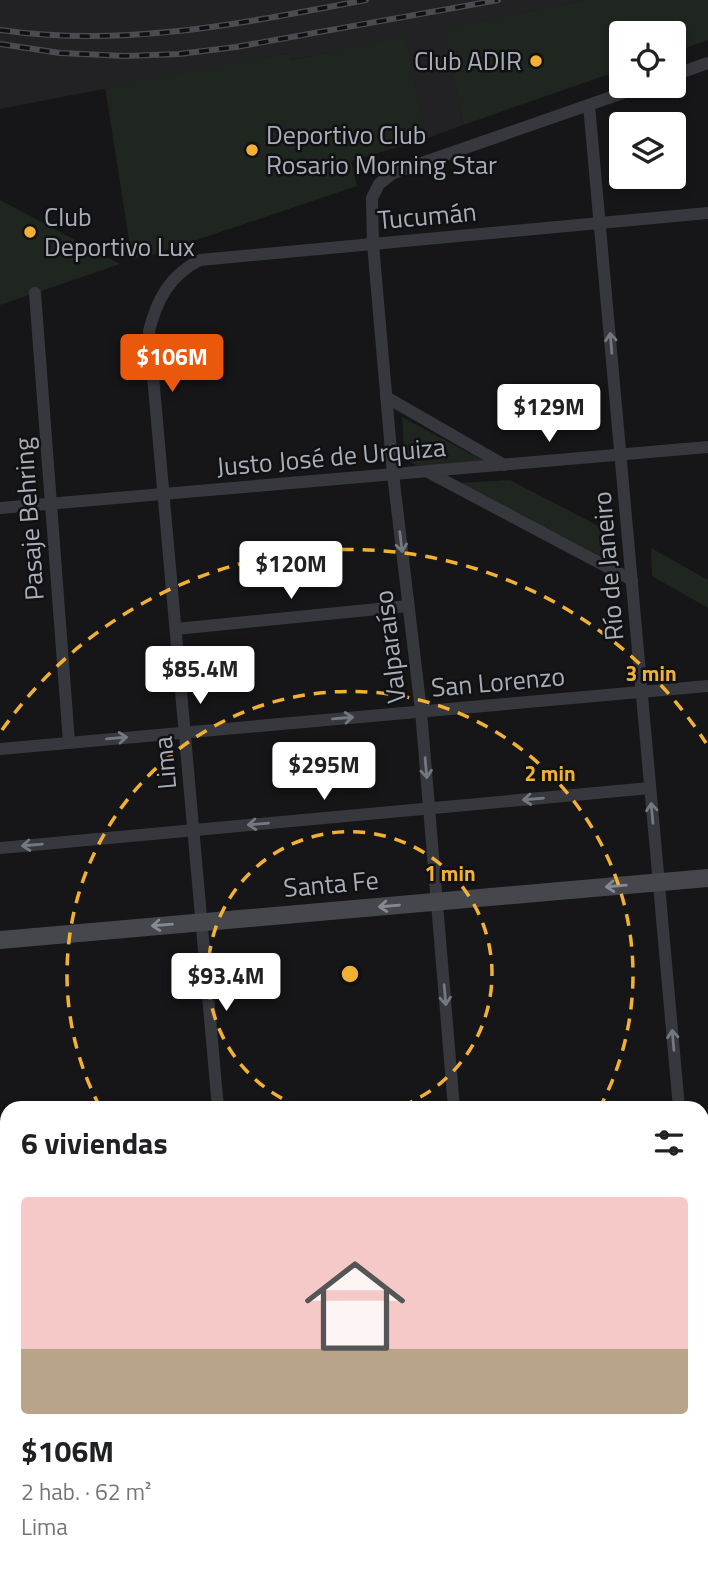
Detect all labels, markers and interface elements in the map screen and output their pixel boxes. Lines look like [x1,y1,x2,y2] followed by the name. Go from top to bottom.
[609,21,686,189] map controls
[609,21,686,98] button: locate
[414,41,522,80] place label: Club ADIR
[528,53,544,69] marker: Club ADIR
[609,112,686,189] button: layers
[266,115,497,184] place label: Deportivo Club Rosario Morning Star
[244,142,260,158] marker: Deportivo Club Rosario Morning Star
[376,192,478,239] street label: Tucumán
[44,197,195,266] place label: Club Deportivo Lux
[22,224,38,240] marker: Club Deportivo Lux
[604,332,617,354] one-way arrow
[123,334,221,394] pin: $106M
[136,339,208,374] text: $106M
[500,384,598,444] pin: $129M
[513,389,585,424] text: $129M
[215,427,447,486] street label: Justo José de Urquiza
[3,436,54,602] street label: Pasaje Behring
[582,490,633,642] street label: Río de Janeiro
[394,530,407,553] one-way arrow
[242,542,340,601] pin: $120M
[255,546,327,581] text: $120M
[363,588,416,706] street label: Valparaíso
[143,646,257,706] pin: $85.4M
[161,651,239,686] text: $85.4M
[429,656,566,707] street label: San Lorenzo
[625,657,677,689] text: 3 min
[332,711,354,724] one-way arrow
[105,731,128,744] one-way arrow
[143,735,186,791] street label: Lima
[275,742,373,802] pin: $295M
[288,747,360,782] text: $295M
[420,756,433,779] one-way arrow
[524,757,576,789] text: 2 min
[523,793,545,806] one-way arrow
[646,802,659,825] one-way arrow
[247,818,270,831] one-way arrow
[21,839,43,852] one-way arrow
[424,857,476,889] text: 1 min
[282,860,380,907] street label: Santa Fe
[605,880,627,893] one-way arrow
[378,900,401,913] one-way arrow
[152,919,174,932] one-way arrow
[169,954,283,1013] pin: $93.4M
[187,958,265,993] text: $93.4M
[338,962,362,986] centre of rings
[439,983,452,1006] one-way arrow
[666,1029,679,1052] one-way arrow
[21,1120,168,1166] text: 6 viviendas
[650,1124,688,1162] icon: filters
[292,1243,418,1369] icon: home
[21,1428,114,1474] text: $106M
[21,1474,151,1509] text: 2 hab. · 62 m²
[21,1509,68,1544] text: Lima

